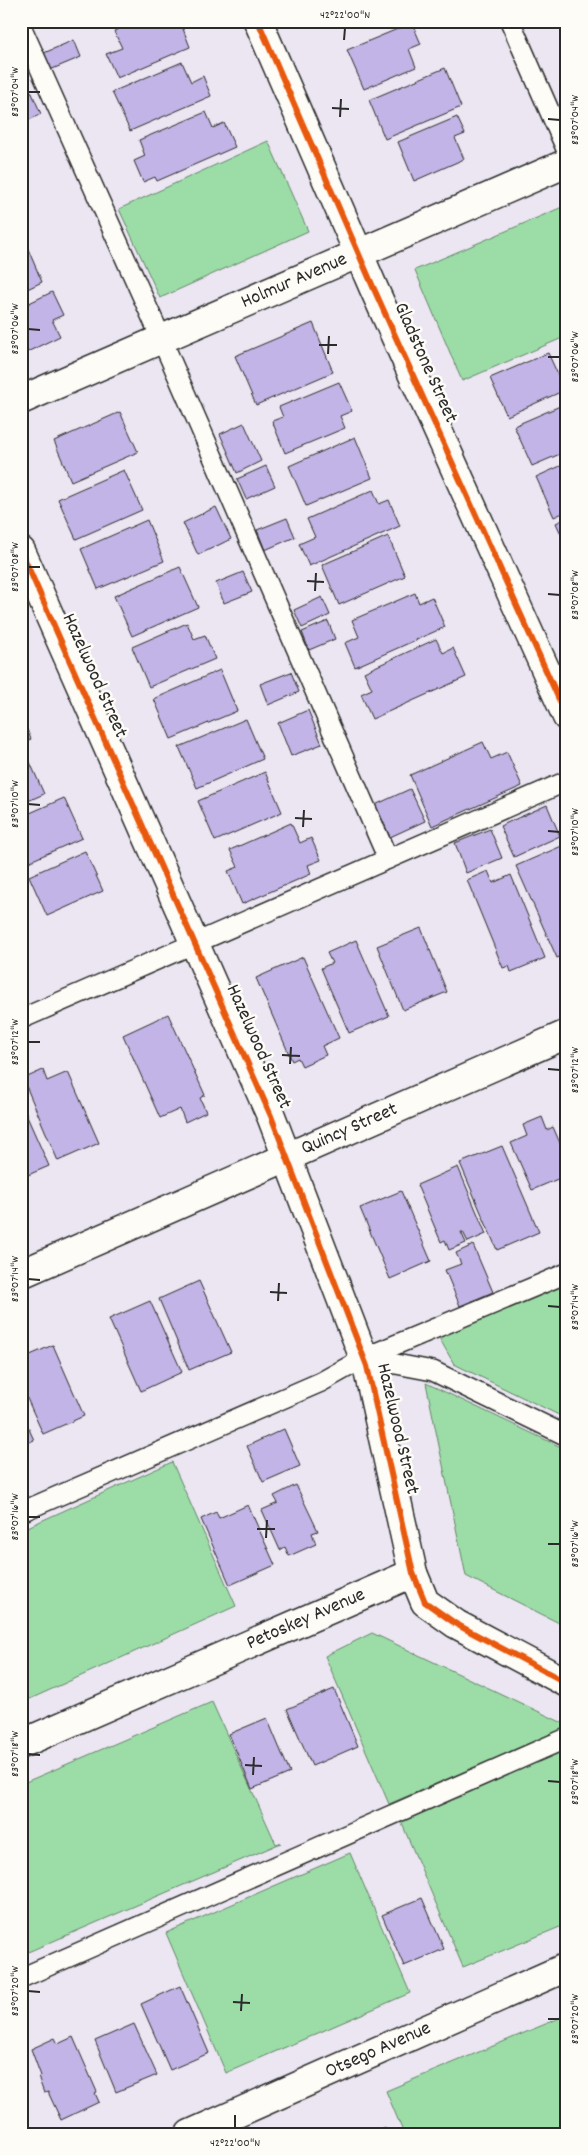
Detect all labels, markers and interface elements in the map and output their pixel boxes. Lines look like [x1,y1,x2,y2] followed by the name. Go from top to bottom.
[320,7,370,24] text: 42°22'00"N
[7,67,24,117] text: 83°07'04"W
[567,95,584,145] text: 83°07'04"W
[237,246,352,317] street label: Holmur Avenue
[386,298,464,428] street label: Gladstone Street
[7,303,24,355] text: 83°07'06"W
[567,331,584,383] text: 83°07'06"W
[7,542,24,592] text: 83°07'08"W
[567,570,584,620] text: 83°07'08"W
[54,609,134,743] street label: Hazelwood Street
[7,780,24,828] text: 83°07'10"W
[567,808,584,856] text: 83°07'10"W
[218,980,298,1114] street label: Hazelwood Street
[7,1019,24,1065] text: 83°07'12"W
[567,1047,584,1093] text: 83°07'12"W
[297,1096,402,1163] street label: Quincy Street
[7,1256,24,1302] text: 83°07'14"W
[567,1284,584,1330] text: 83°07'14"W
[368,1361,426,1497] street label: Hazelwood Street
[7,1493,24,1541] text: 83°07'16"W
[567,1520,584,1568] text: 83°07'16"W
[242,1581,370,1658] street label: Petoskey Avenue
[7,1731,24,1777] text: 83°07'18"W
[567,1759,584,1805] text: 83°07'18"W
[7,1966,24,2016] text: 83°07'20"W
[567,1994,584,2044] text: 83°07'20"W
[321,2015,436,2086] street label: Otsego Avenue
[210,2135,260,2152] text: 42°22'00"N

